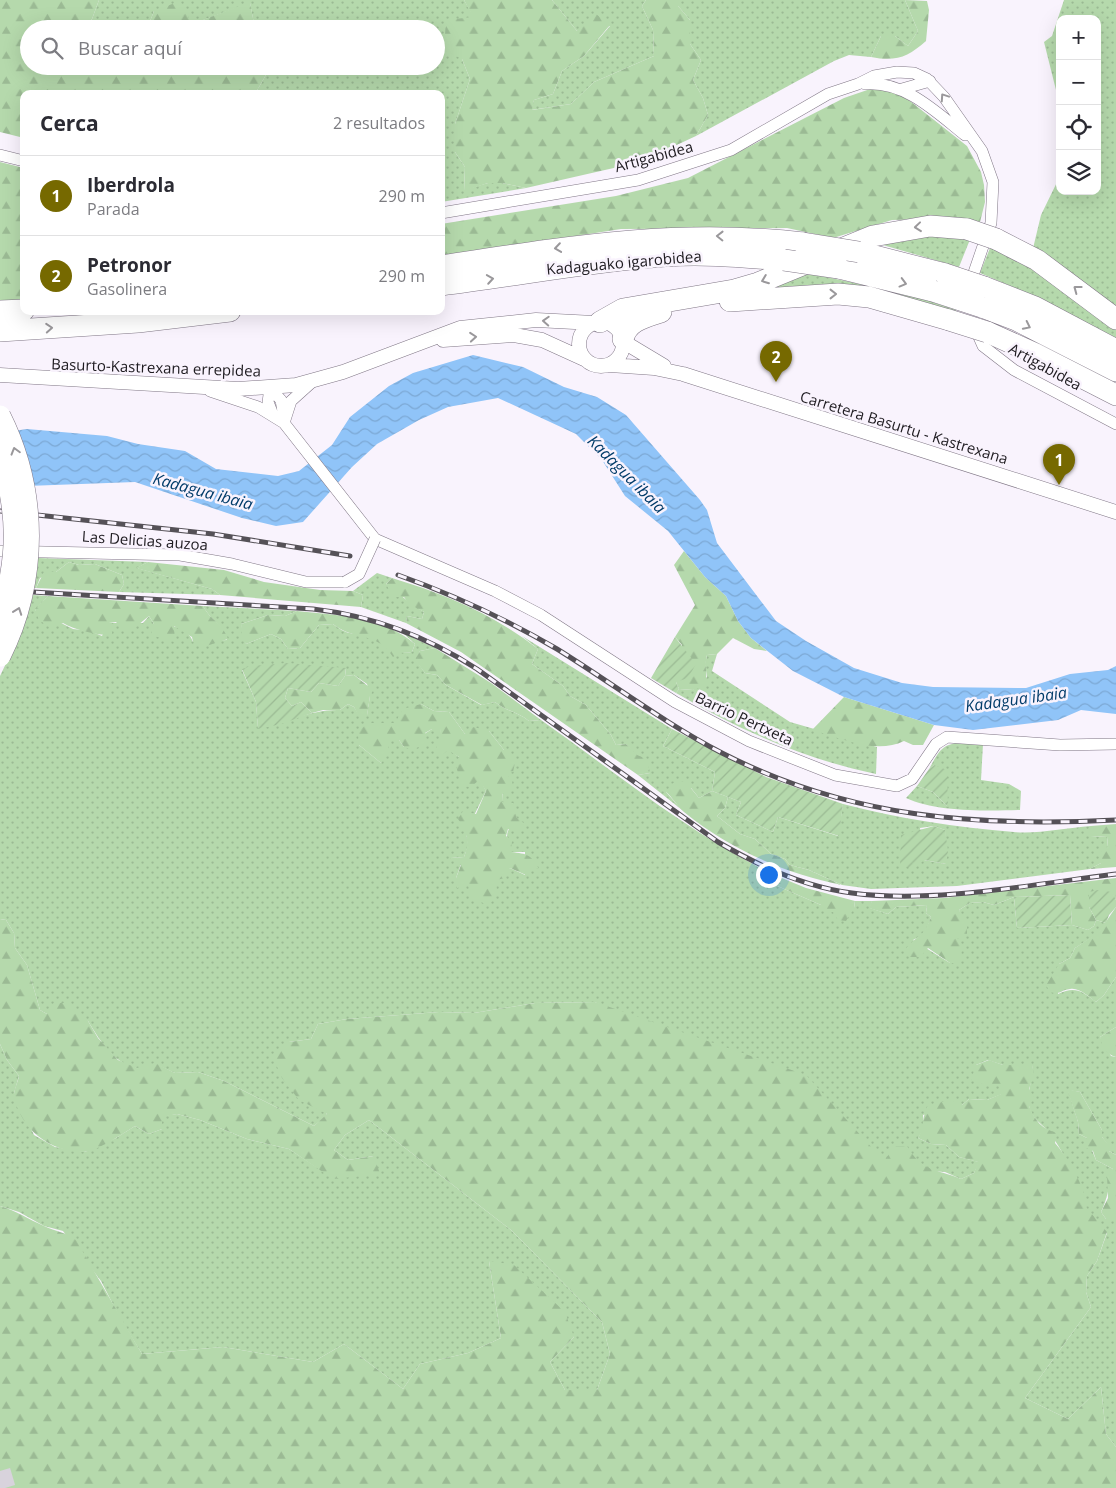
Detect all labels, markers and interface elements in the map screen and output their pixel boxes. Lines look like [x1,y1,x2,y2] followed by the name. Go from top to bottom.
[1056,15,1101,195] map controls
[1056,15,1101,60] button: +
[20,20,445,75] search box
[38,34,66,62] icon: search
[78,35,182,61] text: Buscar aquí
[1056,60,1101,105] button: −
[941,93,950,103] one-way arrow
[1056,105,1101,150] button: locate
[40,109,99,137] text: Cerca
[333,112,425,134] text: 2 resultados
[612,136,695,176] street label: Artigabidea
[1056,150,1101,195] button: layers
[87,172,175,198] text: Iberdrola
[51,185,61,207] text: 1
[379,185,425,207] text: 290 m
[87,198,140,220] text: Parada
[914,221,922,232] one-way arrow
[715,231,723,242] one-way arrow
[553,242,561,253] one-way arrow
[545,245,702,279] street label: Kadaguako igarobidea
[87,252,172,278] text: Petronor
[51,265,61,287] text: 2
[379,265,425,287] text: 290 m
[485,274,494,284] one-way arrow
[762,274,770,284] one-way arrow
[899,277,908,288] one-way arrow
[87,278,167,300] text: Gasolinera
[1074,287,1083,295] one-way arrow
[830,289,838,299] one-way arrow
[541,315,549,326] one-way arrow
[1022,320,1031,330] one-way arrow
[45,323,53,334] one-way arrow
[469,332,477,343] one-way arrow
[1006,338,1085,394] street label: Artigabidea
[760,341,792,382] pin: 2
[51,353,261,381] street label: Basurto-Kastrexana errepidea
[798,386,1011,468] street label: Carretera Basurtu - Kastrexana
[583,430,671,518] water label: Kadagua ibaia
[1043,444,1075,485] pin: 1
[11,447,21,456] one-way arrow
[151,467,255,515] water label: Kadagua ibaia
[81,526,209,554] street label: Las Delicias auzoa
[12,607,22,616] one-way arrow
[964,681,1068,717] water label: Kadagua ibaia
[692,687,797,750] street label: Barrio Pertxeta
[756,862,782,888] your location

